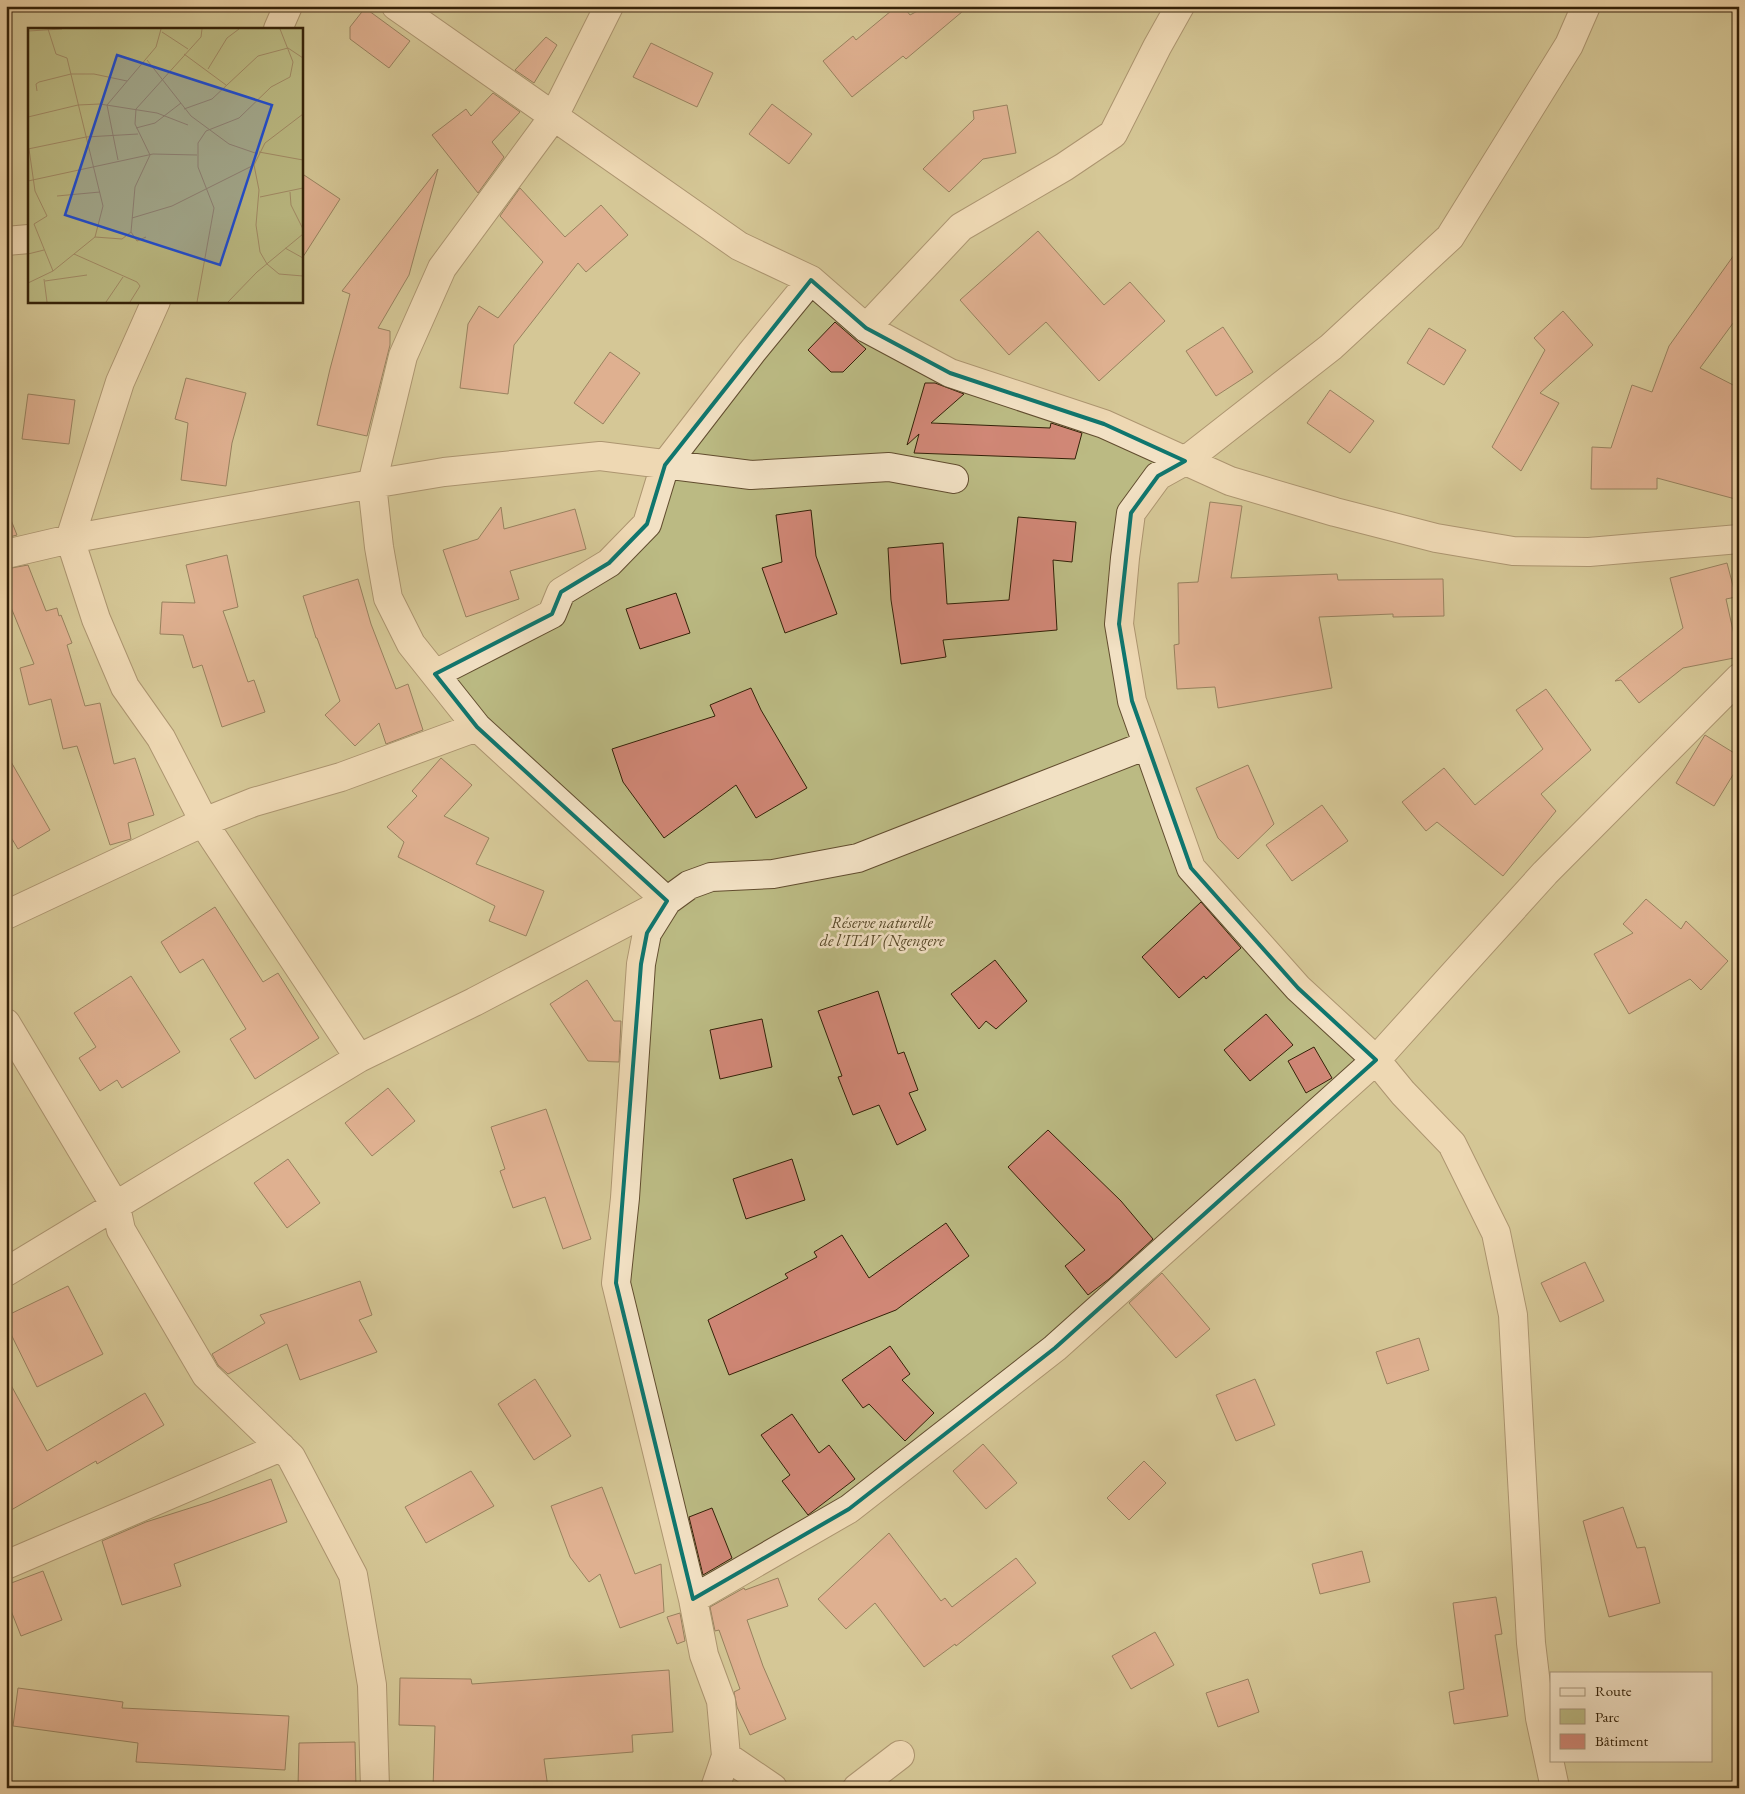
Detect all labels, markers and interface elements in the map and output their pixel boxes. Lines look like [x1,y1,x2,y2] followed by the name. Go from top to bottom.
[28,28,302,302] inset map
[820,912,945,951] park label: Réserve naturelle de l'ITAV (Ngengere
[1550,1672,1712,1762] legend
[1595,1681,1632,1700] text: Route
[1595,1707,1620,1726] text: Parc
[1595,1731,1649,1750] text: Bâtiment

